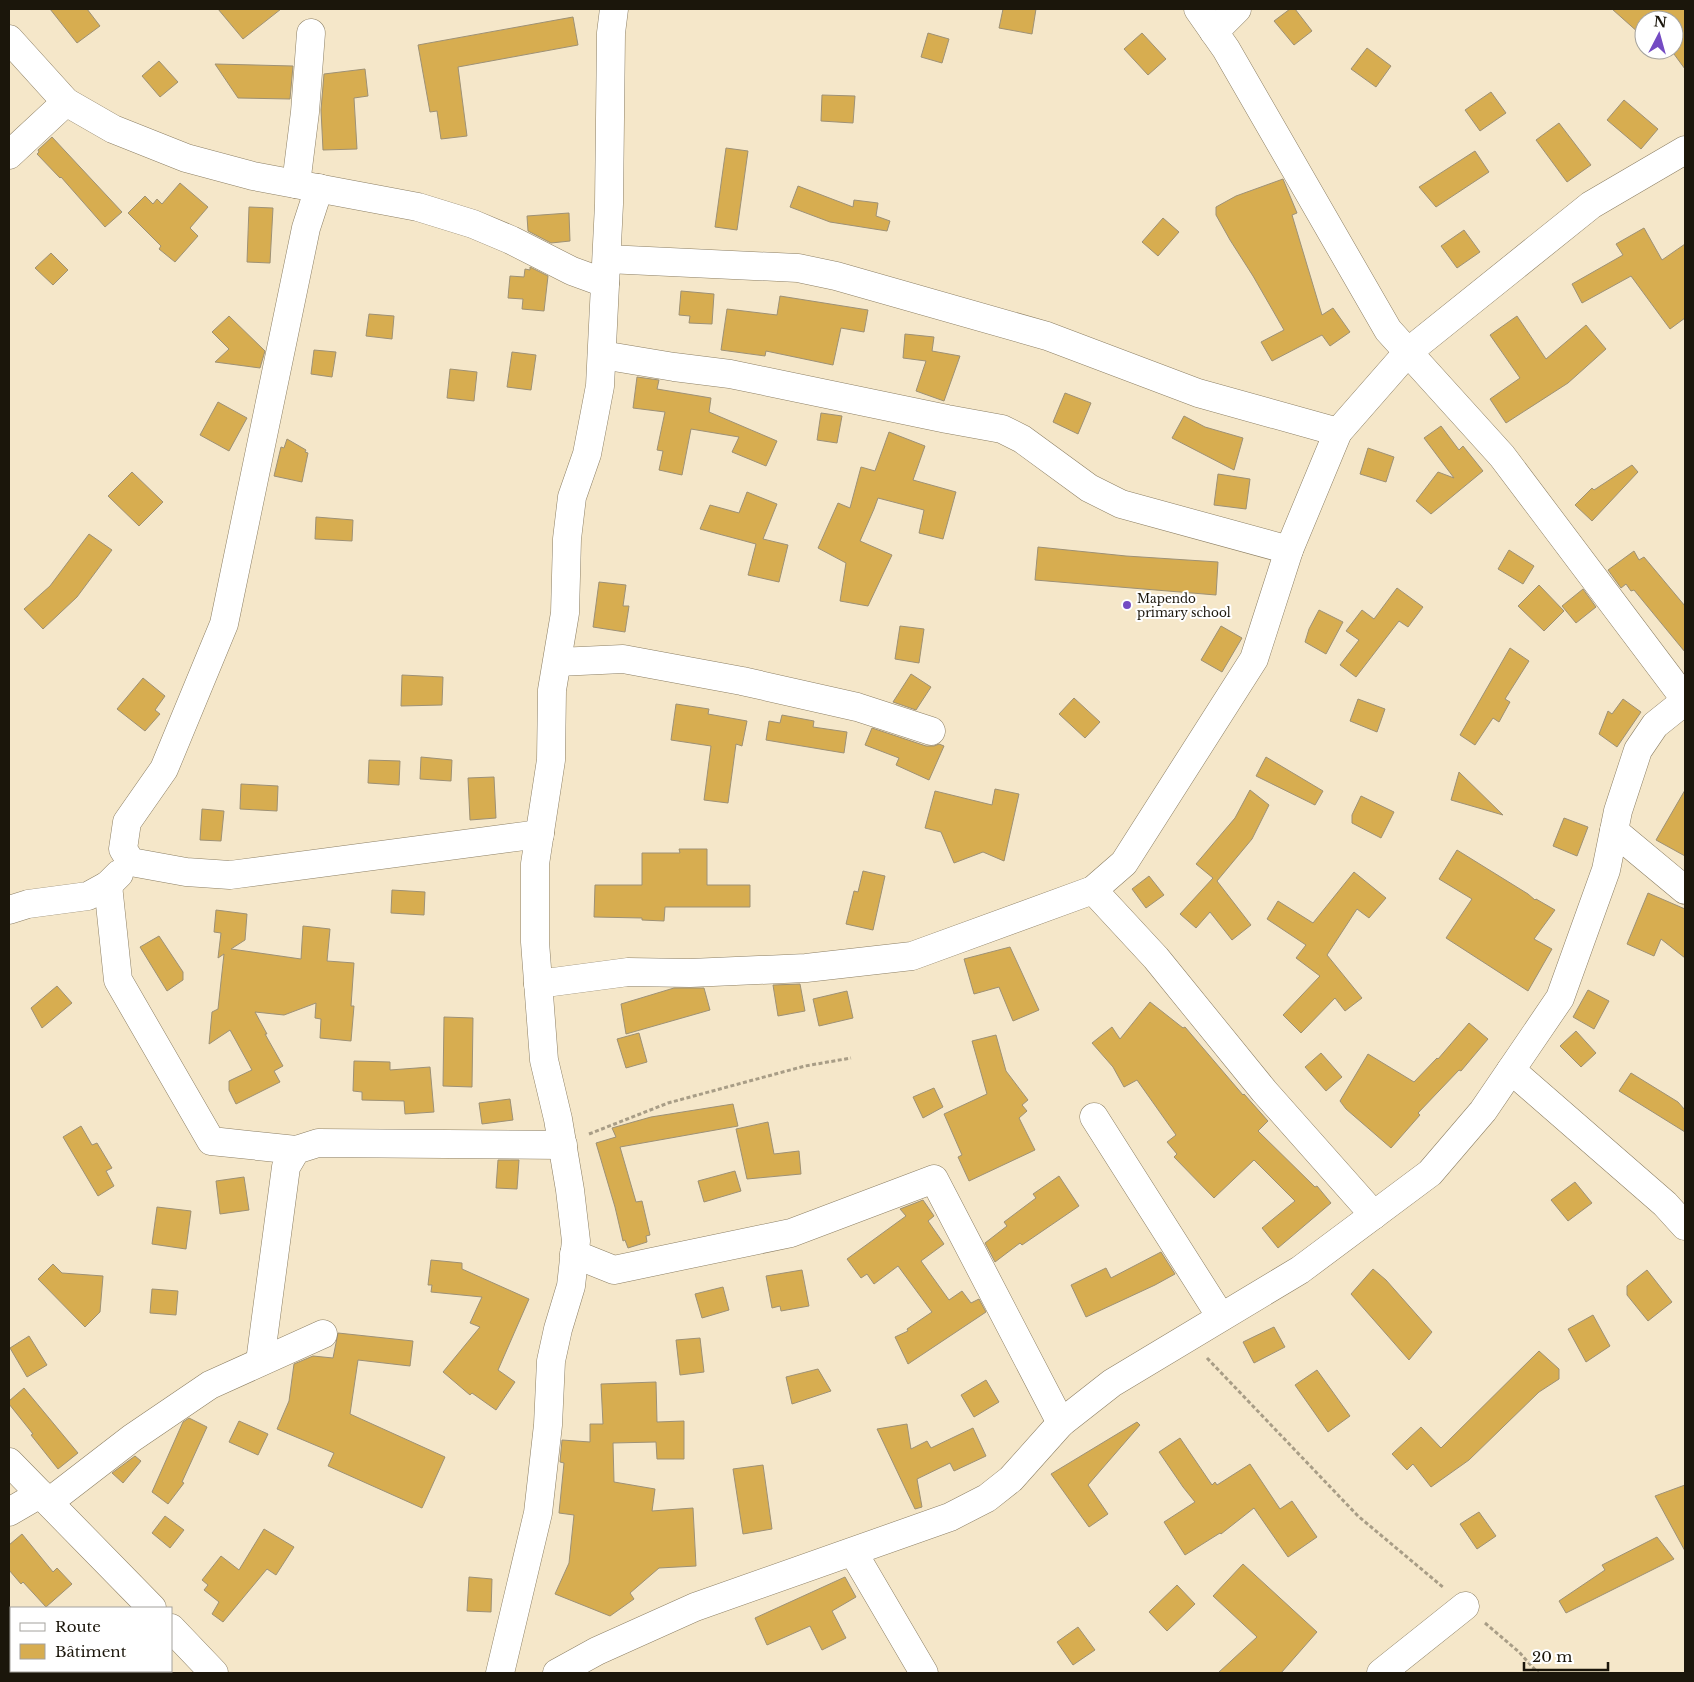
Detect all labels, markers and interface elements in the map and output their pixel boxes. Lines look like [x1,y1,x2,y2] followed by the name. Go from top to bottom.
[1634,10,1684,60] north arrow
[1653,12,1668,32] text: N
[1137,591,1231,620] place label: Mapendo primary school
[1121,599,1133,611] marker: Mapendo primary school
[10,1607,172,1672] legend
[55,1617,101,1636] text: Route
[1524,1640,1608,1672] scale bar
[55,1642,127,1661] text: Bâtiment
[1532,1647,1572,1666] text: 20 m

